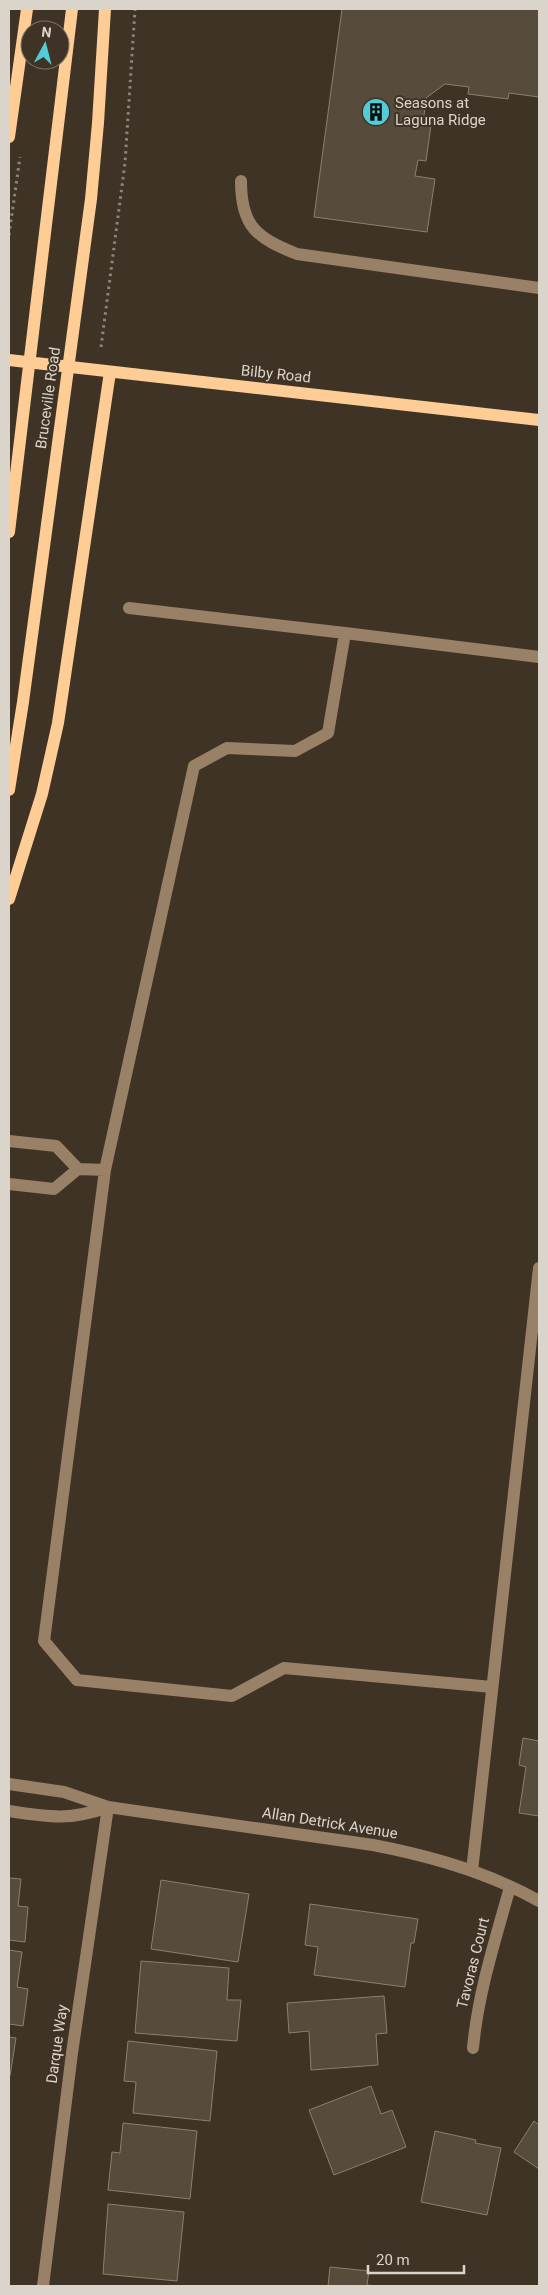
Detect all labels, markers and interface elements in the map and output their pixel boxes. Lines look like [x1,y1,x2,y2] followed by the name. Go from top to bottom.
[20,20,70,70] north arrow
[41,24,52,41] text: N
[395,94,486,129] place label: Seasons at Laguna Ridge
[361,97,391,127] building icon: Seasons at Laguna Ridge
[32,346,64,450] street label: Bruceville Road
[240,361,312,387] street label: Bilby Road
[261,1803,399,1843] street label: Allan Detrick Avenue
[453,1916,493,2010] street label: Tavoras Court
[43,2003,71,2085] street label: Darque Way
[368,2242,464,2274] scale bar
[376,2251,410,2269] text: 20 m

